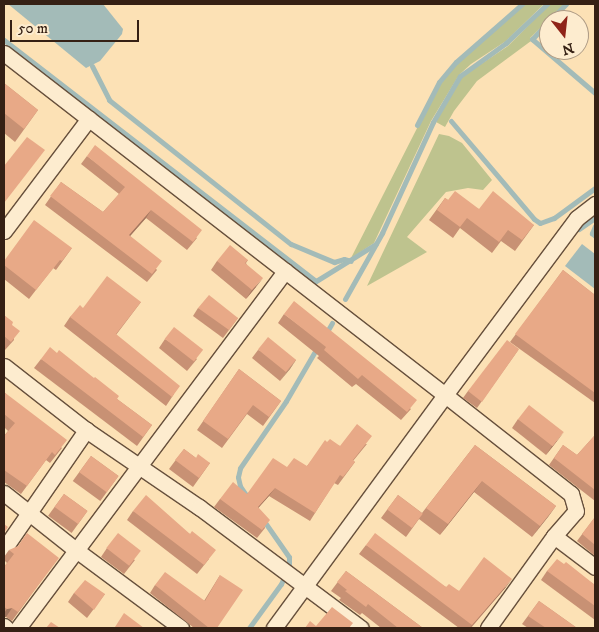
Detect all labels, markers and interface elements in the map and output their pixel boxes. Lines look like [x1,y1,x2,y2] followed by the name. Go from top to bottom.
[12,10,141,42] scale bar
[539,10,589,60] north arrow
[18,19,48,38] text: 50 m
[560,38,576,59] text: N

